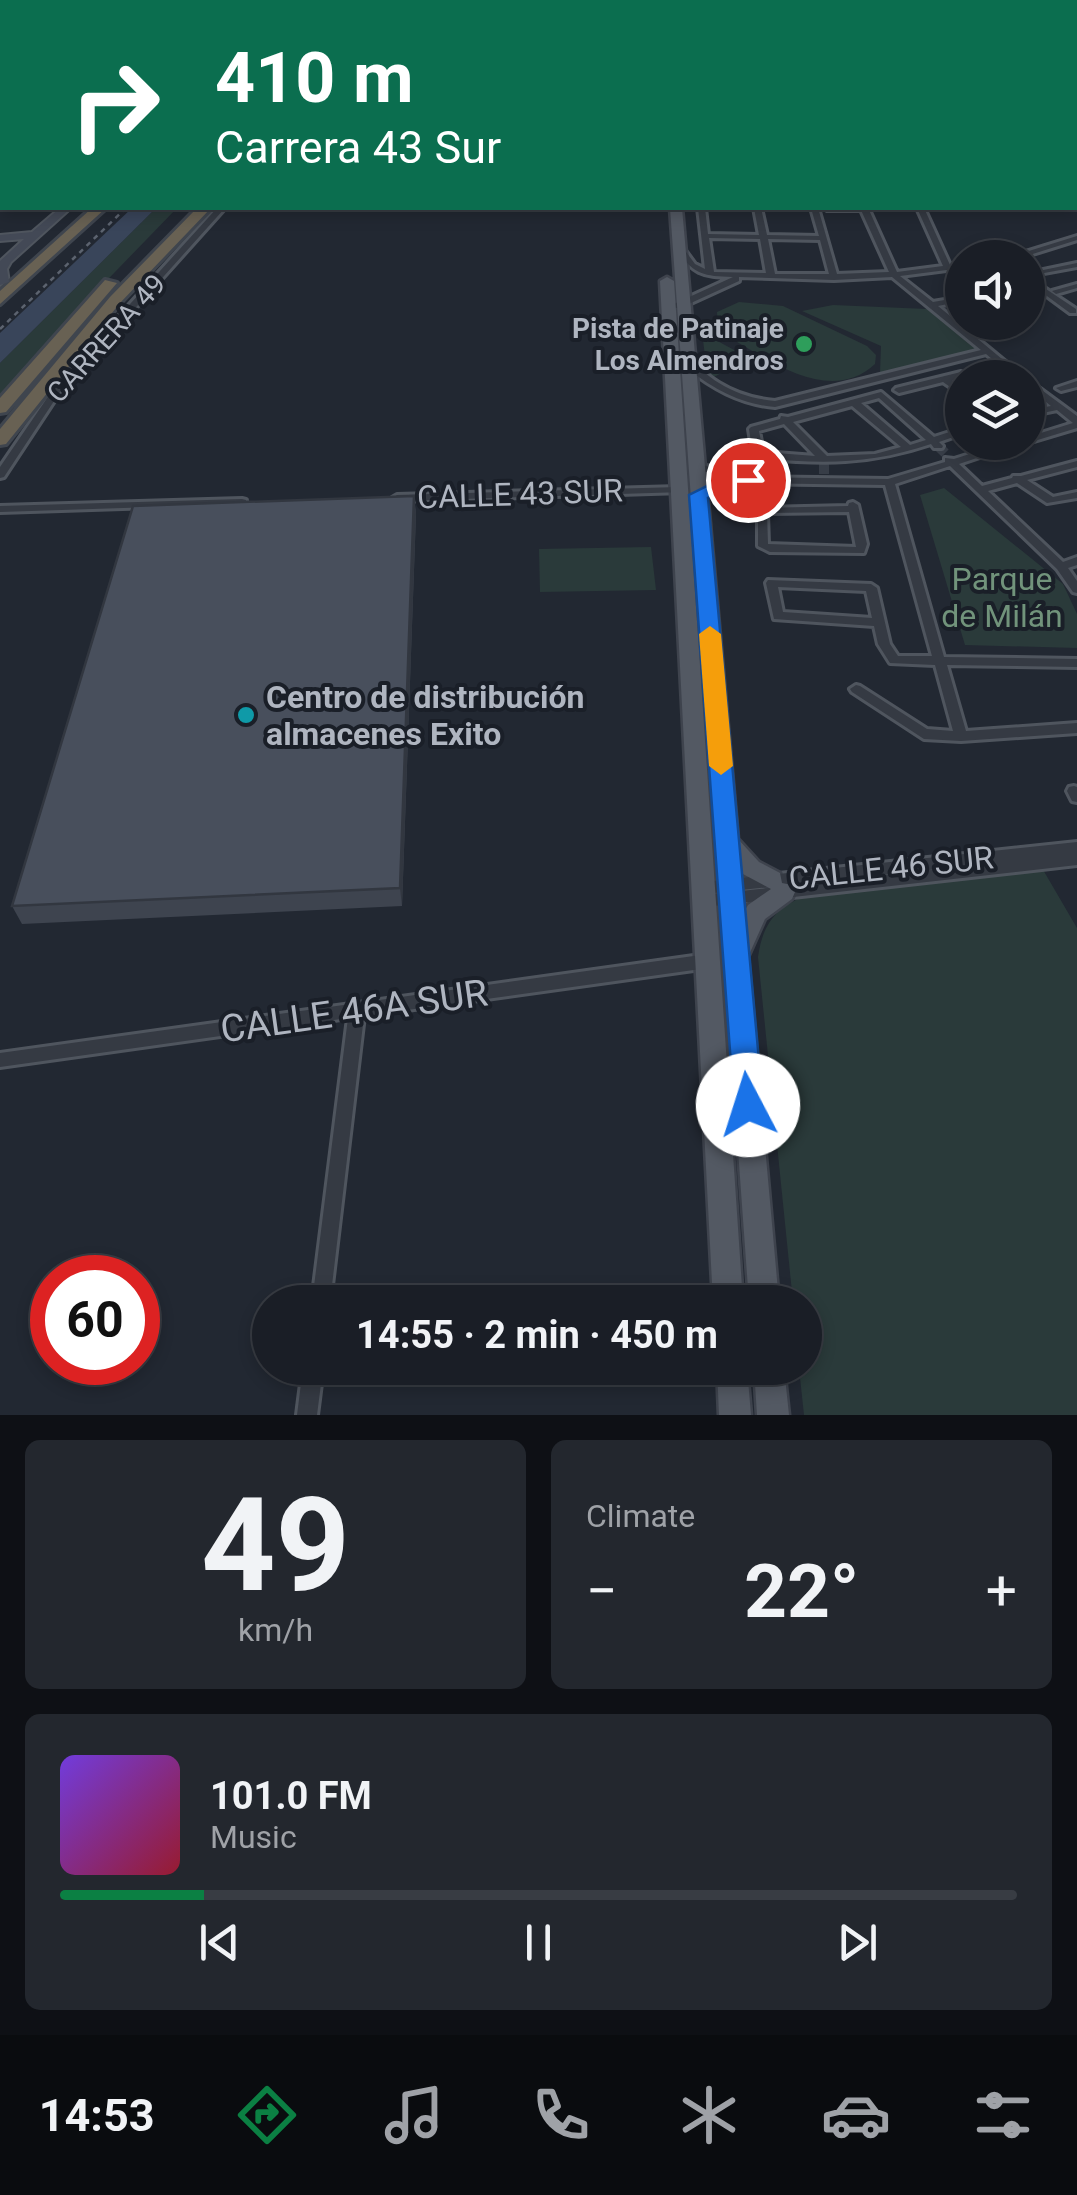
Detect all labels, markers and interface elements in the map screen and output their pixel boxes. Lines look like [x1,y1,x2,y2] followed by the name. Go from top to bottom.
[215,37,414,119] text: 410 m
[50,40,180,170] icon: right
[215,121,501,174] text: Carrera 43 Sur
[945,240,1045,460] map controls
[945,240,1045,340] button: sound
[40,268,172,409] street label: CARRERA 49
[572,312,784,377] place label: Pista de Patinaje Los Almendros
[793,333,815,355] marker: Pista de Patinaje Los Almendros
[945,360,1045,460] button: layers
[706,438,791,523] pin
[721,453,776,508] icon: arrive
[417,471,624,517] street label: CALLE 43 SUR
[941,560,1063,635] park label: Parque de Milán
[266,678,585,753] place label: Centro de distribución almacenes Exito
[235,704,257,726] marker: Centro de distribución almacenes Exito
[787,838,996,898] street label: CALLE 46 SUR
[218,970,490,1052] street label: CALLE 46A SUR
[696,1053,800,1157] position arrow
[30,1255,160,1385] speed limit sign: 60
[356,1313,718,1357] text: 14:55 · 2 min · 450 m
[201,1469,350,1622] text: 49
[586,1497,695,1535] text: Climate
[744,1547,859,1635] text: 22°
[586,1559,617,1623] text: −
[986,1559,1017,1623] text: +
[238,1611,313,1649] text: km/h
[210,1774,372,1818] text: 101.0 FM
[210,1818,297,1856] text: Music
[192,1915,247,1970] icon: previous
[511,1915,566,1970] icon: pause
[830,1915,885,1970] icon: next
[232,2080,302,2150] icon: directions
[379,2080,449,2150] icon: music
[526,2080,596,2150] icon: phone
[674,2080,744,2150] icon: climate
[821,2080,891,2150] icon: car
[968,2080,1038,2150] icon: filters
[39,2089,155,2142] text: 14:53

